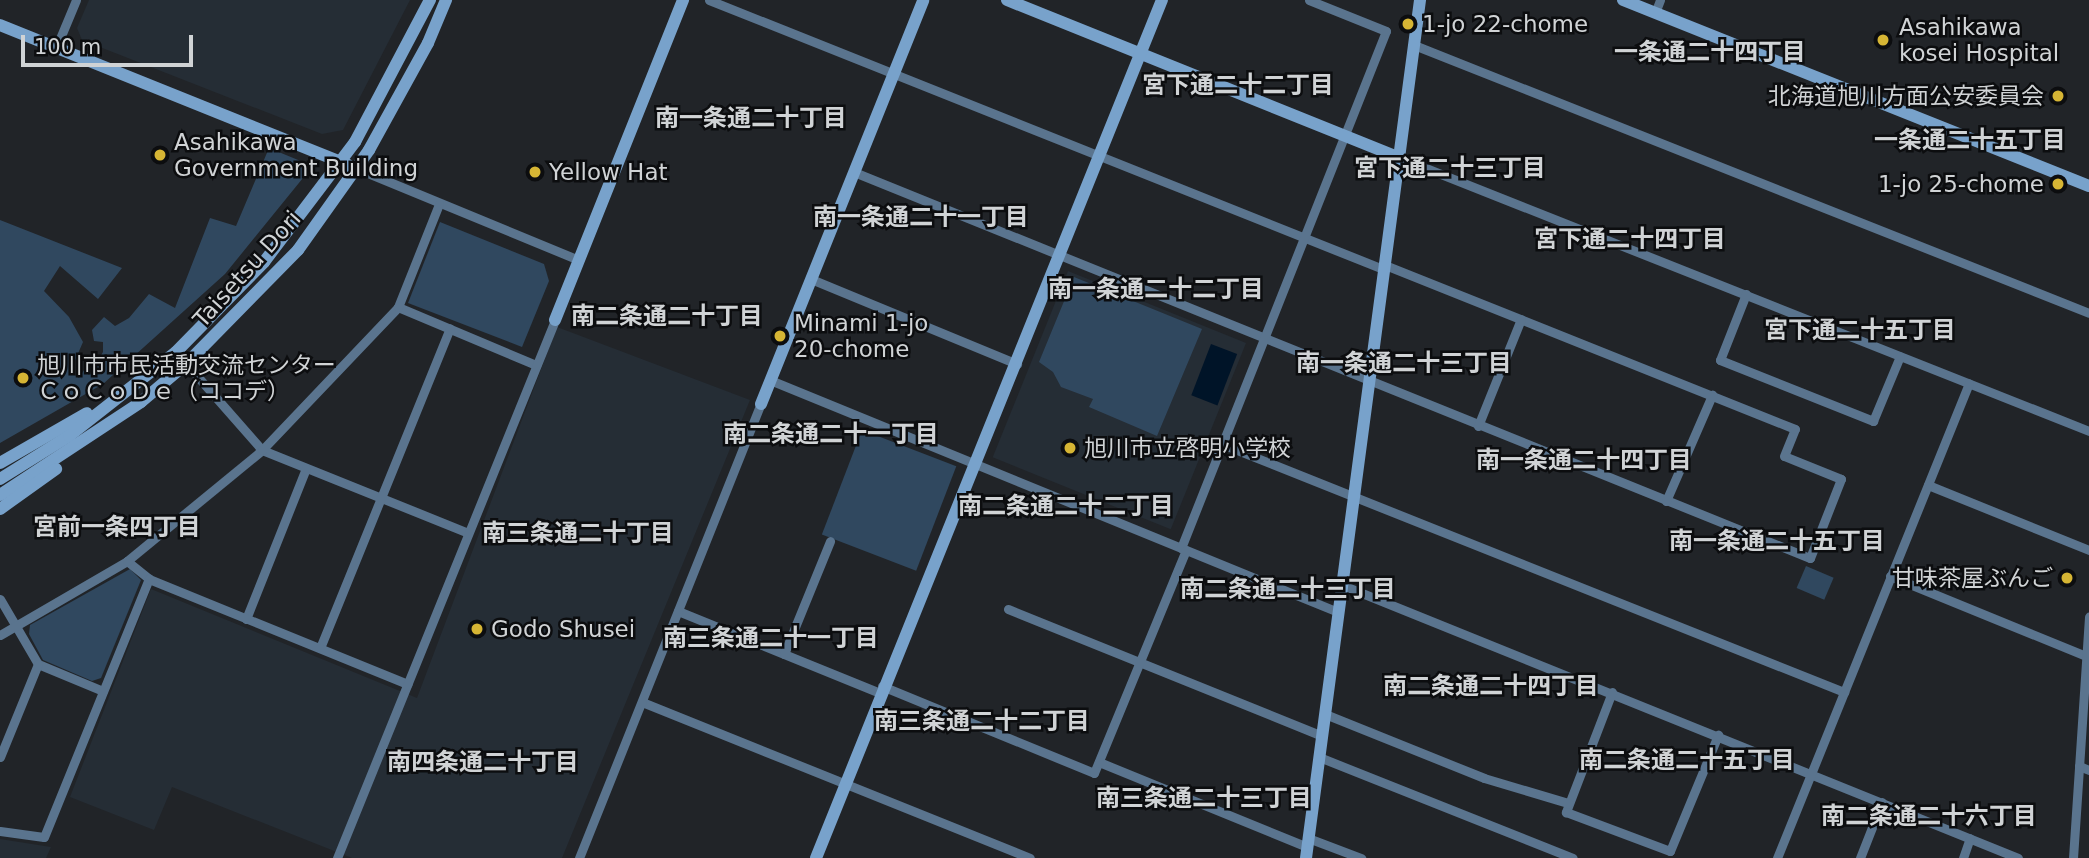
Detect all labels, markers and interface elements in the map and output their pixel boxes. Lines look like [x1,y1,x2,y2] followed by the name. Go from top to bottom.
[1422,10,1588,38] place label: 1-jo 22-chome
[1899,13,2059,67] place label: Asahikawa kosei Hospital
[1400,16,1416,32] marker: 1-jo 22-chome
[24,21,196,65] scale bar
[1873,30,1893,50] marker: Asahikawa kosei Hospital
[34,35,101,59] text: 100 m
[1614,39,1806,67] district label: 一条通二十四丁目
[1142,72,1334,100] district label: 宮下通二十二丁目
[1768,82,2044,110] place label: 北海道旭川方面公安委員会
[2050,88,2066,104] marker: 北海道旭川方面公安委員会
[655,105,847,133] district label: 南一条通二十丁目
[1874,127,2066,155] district label: 一条通二十五丁目
[174,128,418,182] place label: Asahikawa Government Building
[152,147,168,163] marker: Asahikawa Government Building
[1354,155,1546,183] district label: 宮下通二十三丁目
[549,158,668,186] place label: Yellow Hat
[527,164,543,180] marker: Yellow Hat
[1878,170,2044,198] place label: 1-jo 25-chome
[2050,176,2066,192] marker: 1-jo 25-chome
[813,204,1029,232] district label: 南一条通二十一丁目
[187,205,307,333] street label: Taisetsu Dori
[1534,226,1726,254] district label: 宮下通二十四丁目
[1048,276,1264,304] district label: 南一条通二十二丁目
[571,303,763,331] district label: 南二条通二十丁目
[794,309,928,363] place label: Minami 1-jo 20-chome
[1764,317,1956,345] district label: 宮下通二十五丁目
[772,328,788,344] marker: Minami 1-jo 20-chome
[1296,350,1512,378] district label: 南一条通二十三丁目
[37,351,336,405] place label: 旭川市市民活動交流センター ＣｏＣｏＤｅ（ココデ）
[15,370,31,386] marker: 旭川市市民活動交流センター ＣｏＣｏＤｅ（ココデ）
[723,421,939,449] district label: 南二条通二十一丁目
[1084,434,1291,462] place label: 旭川市立啓明小学校
[1062,440,1078,456] marker: 旭川市立啓明小学校
[1476,447,1692,475] district label: 南一条通二十四丁目
[958,493,1174,521] district label: 南二条通二十二丁目
[33,514,201,542] district label: 宮前一条四丁目
[482,520,674,548] district label: 南三条通二十丁目
[1669,528,1885,556] district label: 南一条通二十五丁目
[1892,564,2053,592] place label: 甘味茶屋ぶんご
[2059,570,2075,586] marker: 甘味茶屋ぶんご
[1180,576,1396,604] district label: 南二条通二十三丁目
[491,615,635,643] place label: Godo Shusei
[469,621,485,637] marker: Godo Shusei
[663,625,879,653] district label: 南三条通二十一丁目
[1383,673,1599,701] district label: 南二条通二十四丁目
[874,708,1090,736] district label: 南三条通二十二丁目
[1579,747,1795,775] district label: 南二条通二十五丁目
[387,749,579,777] district label: 南四条通二十丁目
[1096,785,1312,813] district label: 南三条通二十三丁目
[1821,803,2037,831] district label: 南二条通二十六丁目

